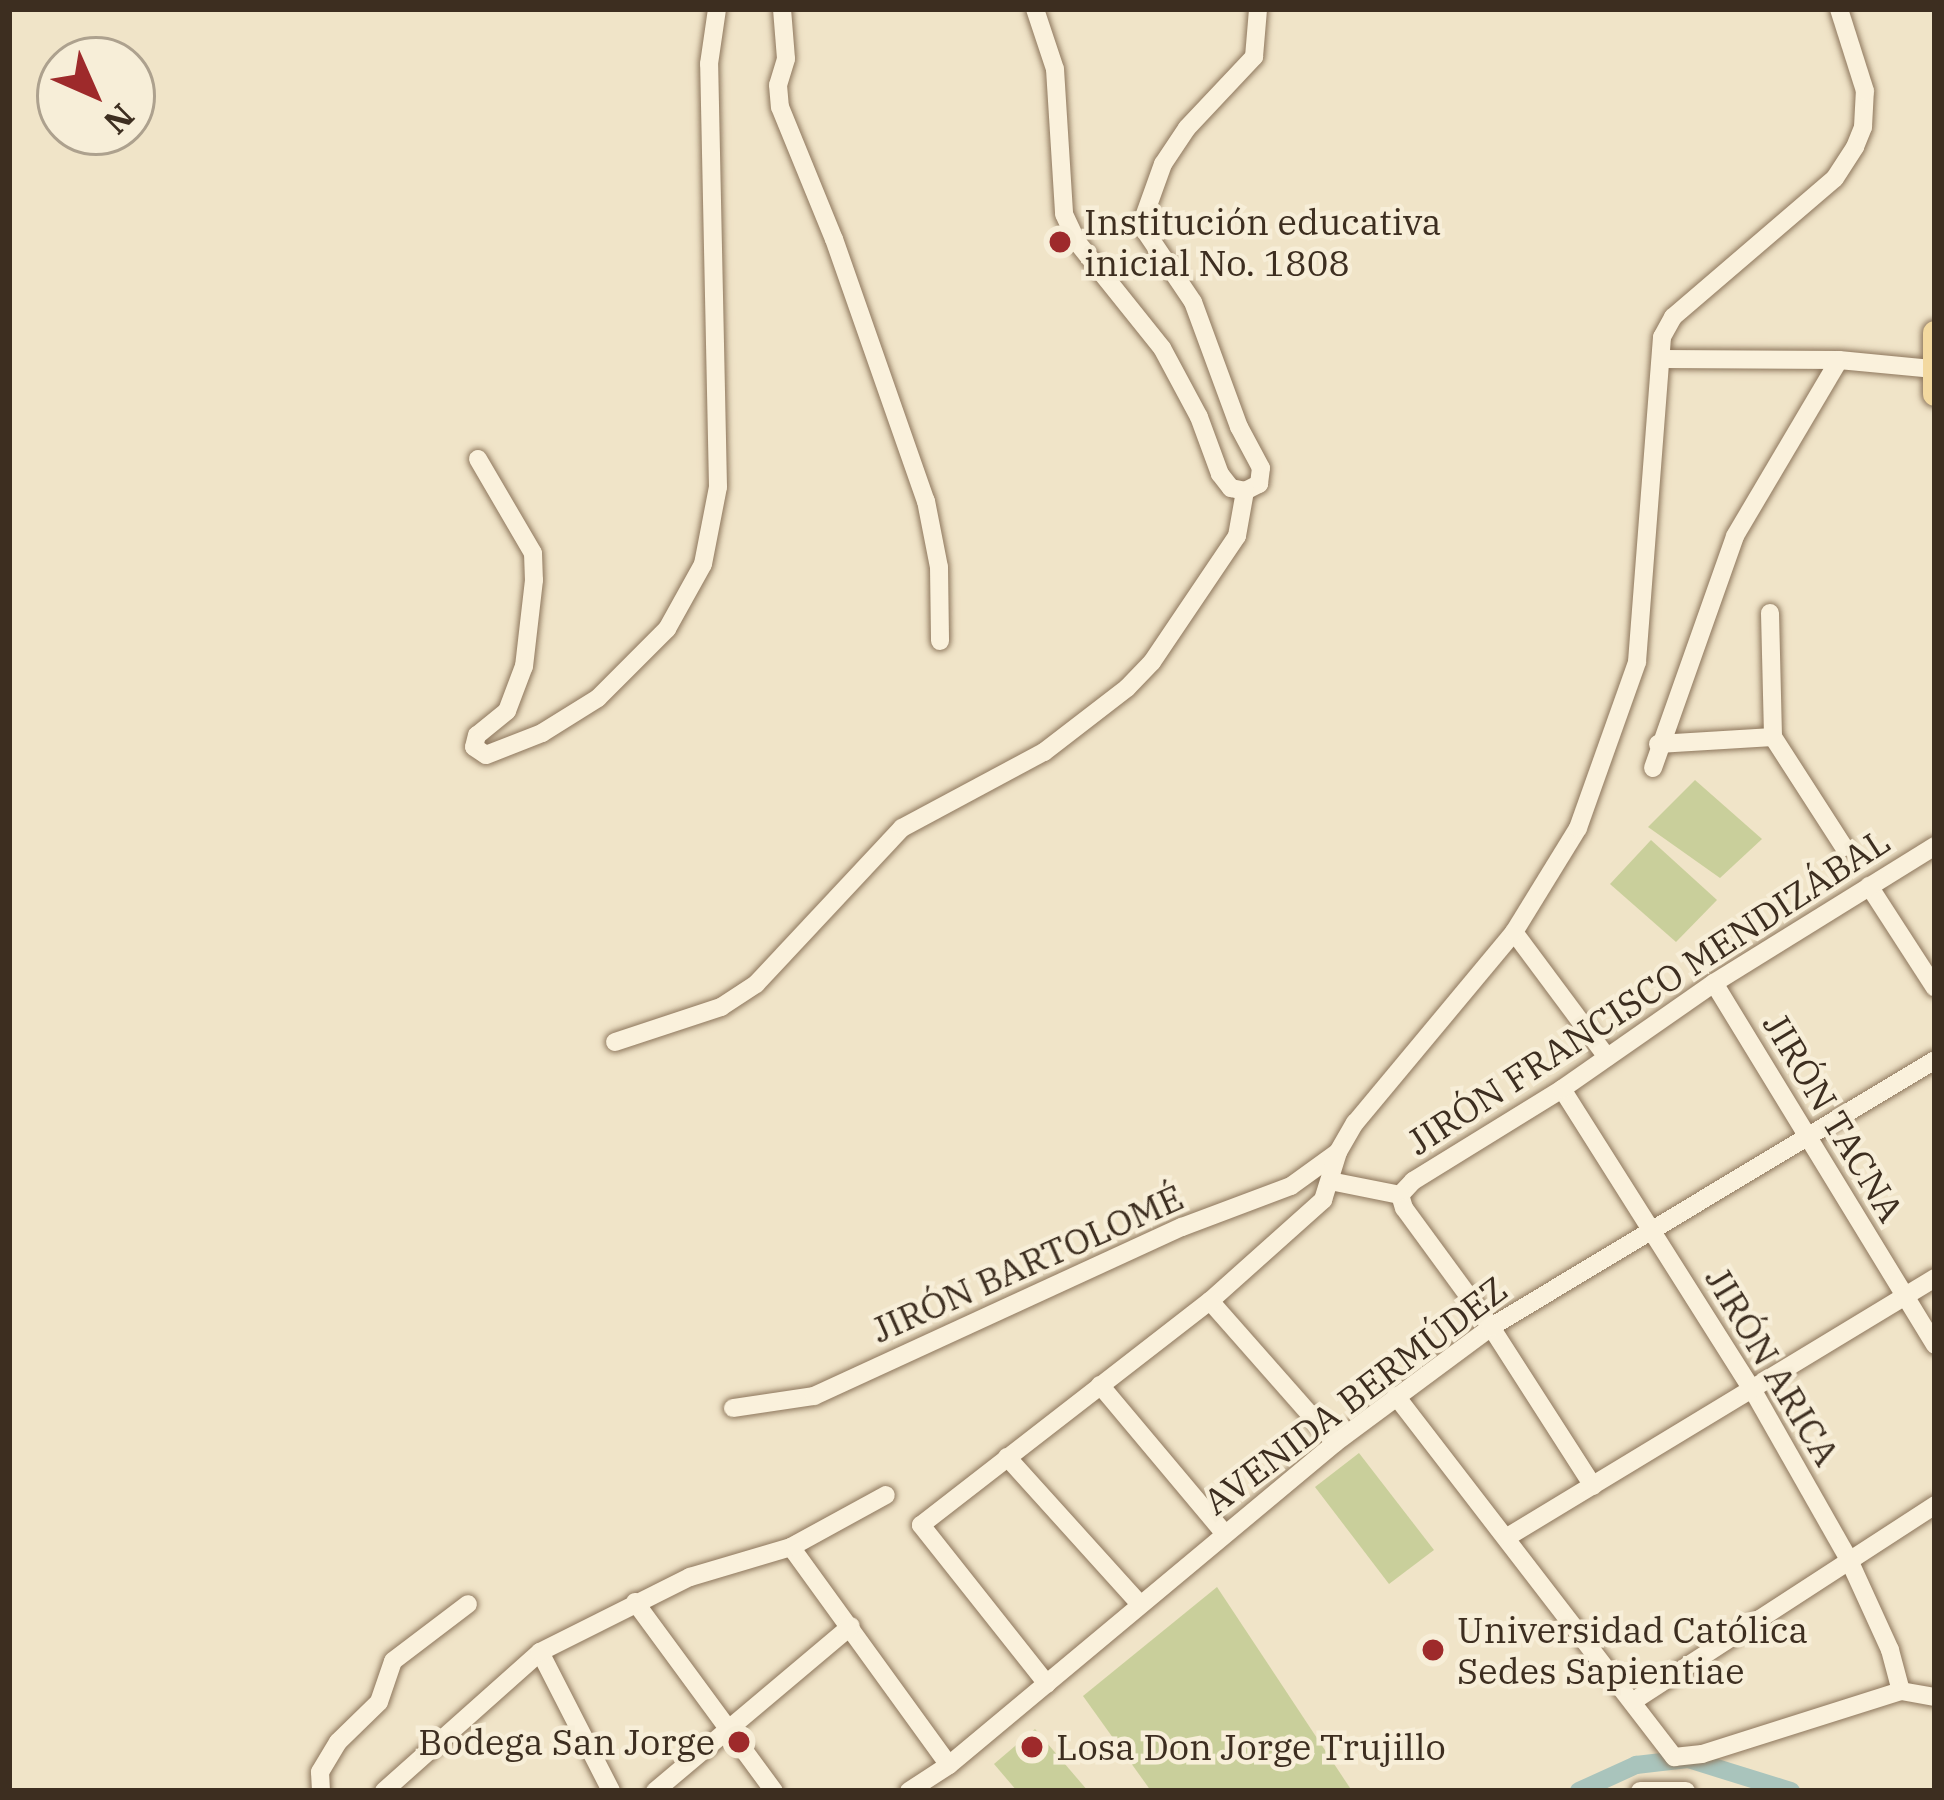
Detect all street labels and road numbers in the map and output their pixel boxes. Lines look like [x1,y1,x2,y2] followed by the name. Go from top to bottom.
[1399,819,1897,1163] street label: JIRÓN FRANCISCO MENDIZÁBAL
[1755,1005,1913,1229] street label: JIRÓN TACNA
[865,1175,1189,1351] street label: JIRÓN BARTOLOMÉ
[1697,1259,1849,1473] street label: JIRÓN ARICA
[1195,1267,1515,1523] street label: AVENIDA BERMÚDEZ

